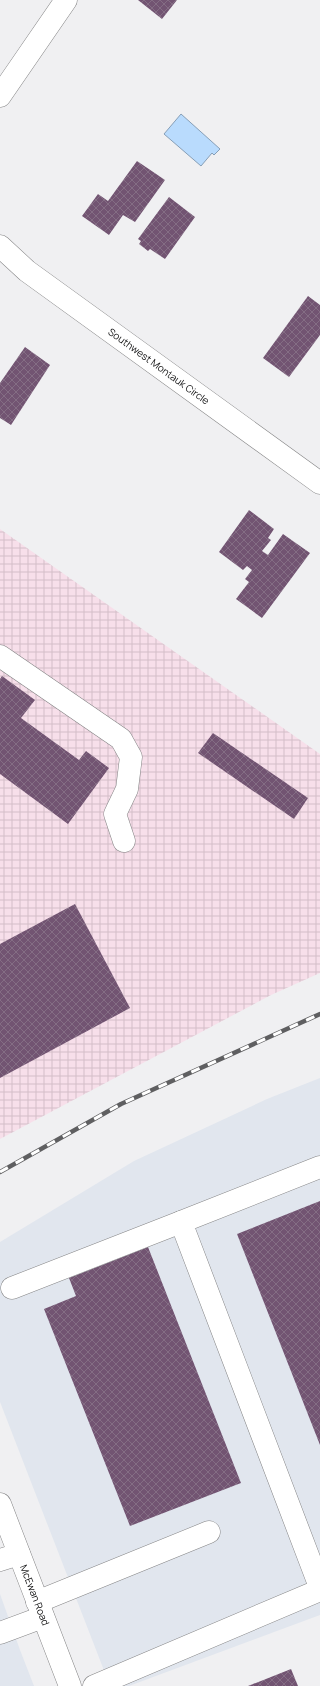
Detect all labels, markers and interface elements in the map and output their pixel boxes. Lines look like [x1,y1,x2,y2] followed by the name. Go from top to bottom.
[106,325,213,408] street label: Southwest Montauk Circle
[17,1563,53,1628] street label: McEwan Road

